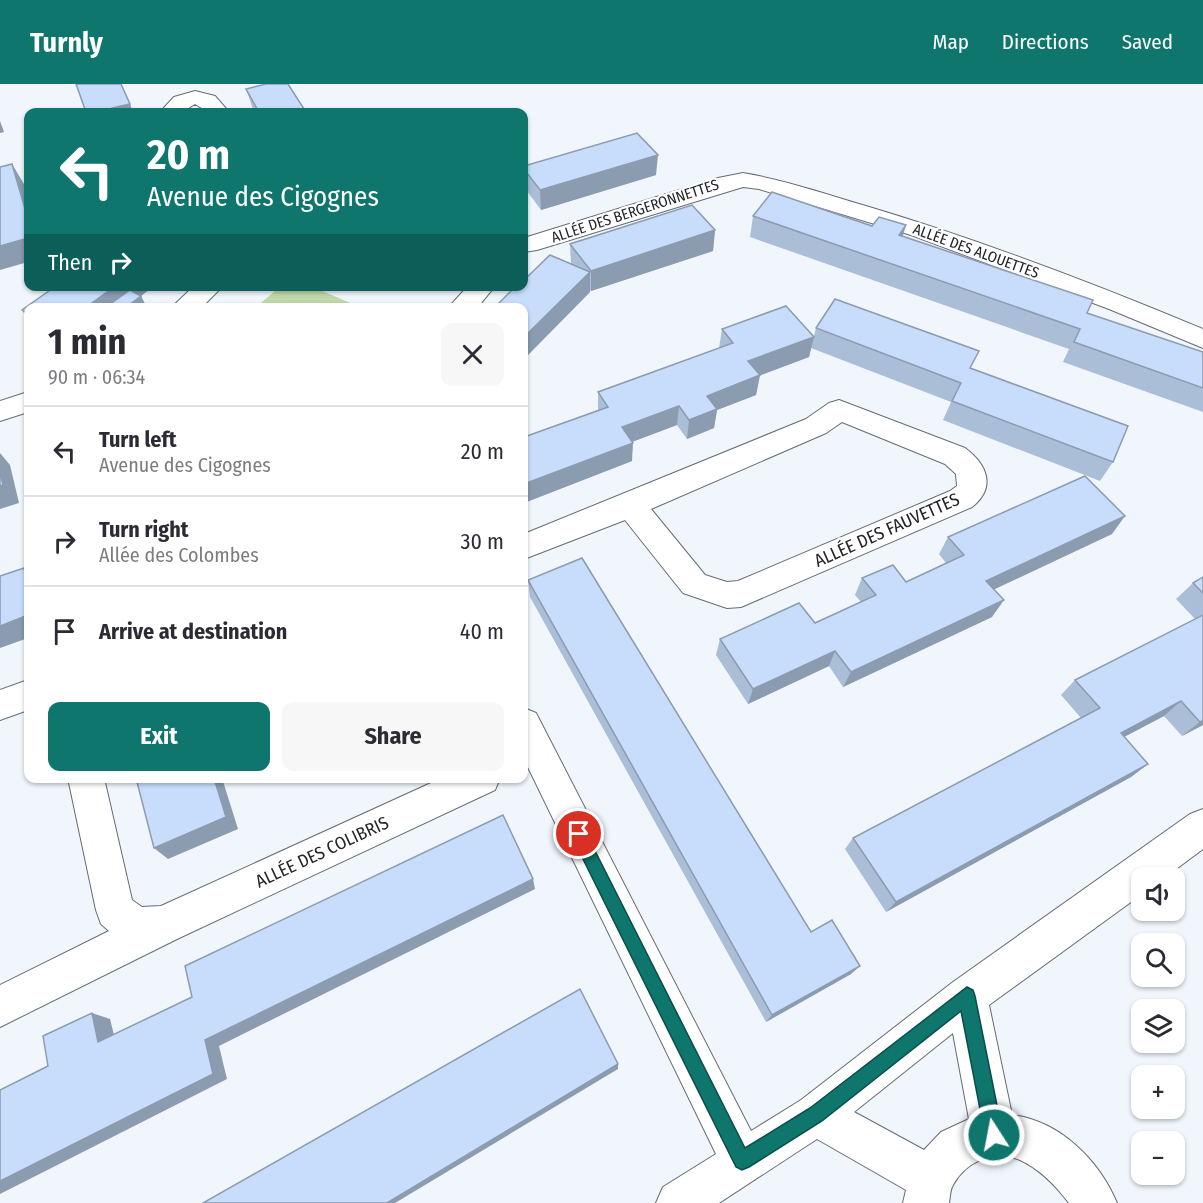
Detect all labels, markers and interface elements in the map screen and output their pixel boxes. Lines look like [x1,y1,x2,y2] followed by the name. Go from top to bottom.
[30,26,103,59] text: Turnly
[932,29,969,55] text: Map
[1002,29,1089,55] text: Directions
[1122,29,1173,55] text: Saved
[147,130,230,180] text: 20 m
[48,132,126,210] icon: left
[549,175,721,247] street label: ALLÉE DES BERGERONNETTES
[147,181,379,213] text: Avenue des Cigognes
[911,220,1041,282] street label: ALLÉE DES ALOUETTES
[104,246,137,279] icon: right
[48,249,92,276] text: Then
[48,320,126,364] text: 1 min
[441,323,504,386] button: close
[48,365,145,389] text: 90 m · 06:34
[99,426,177,453] text: Turn left
[48,435,81,468] icon: left
[461,438,504,465] text: 20 m
[99,453,271,477] text: Avenue des Cigognes
[811,487,963,572] street label: ALLÉE DES FAUVETTES
[99,516,188,543] text: Turn right
[48,525,81,558] icon: right
[461,528,504,555] text: 30 m
[99,543,259,567] text: Allée des Colombes
[48,615,81,648] icon: arrive
[99,618,287,645] text: Arrive at destination
[460,618,504,645] text: 40 m
[48,702,270,771] button: Exit
[282,702,504,771] button: Share
[553,808,604,859] pin
[251,811,392,893] street label: ALLÉE DES COLIBRIS
[562,817,595,850] icon: arrive
[1131,867,1185,1185] map controls
[1131,867,1185,921] button: sound
[1131,933,1185,987] button: search
[1131,999,1185,1053] button: layers
[1131,1065,1185,1119] button: +
[962,1103,1026,1167] position arrow
[1131,1131,1185,1185] button: −

